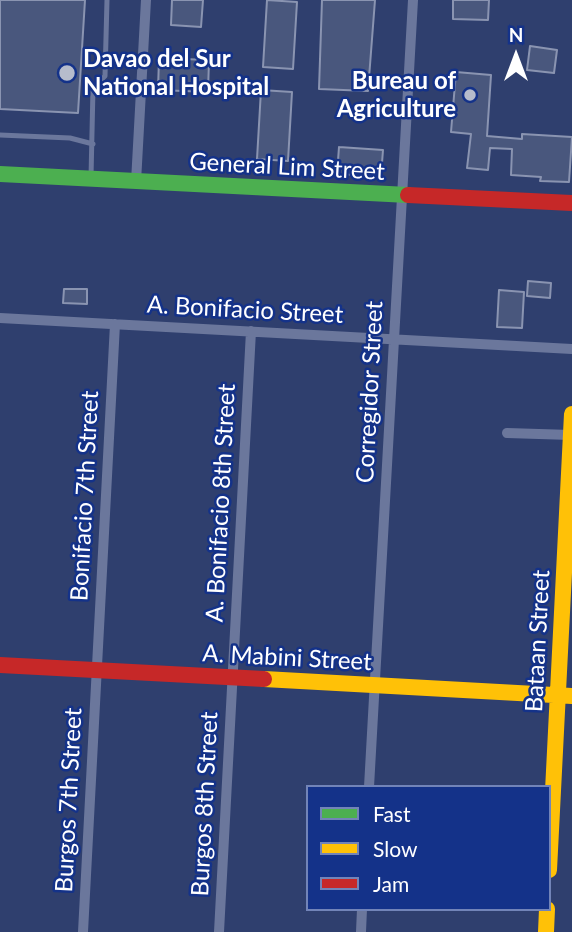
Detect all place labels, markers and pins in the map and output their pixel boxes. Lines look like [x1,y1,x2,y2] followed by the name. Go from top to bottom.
[83,45,269,101] place label: Davao del Sur National Hospital
[57,63,77,83] marker: Davao del Sur National Hospital
[337,67,456,123] place label: Bureau of Agriculture
[462,87,478,103] marker: Bureau of Agriculture

